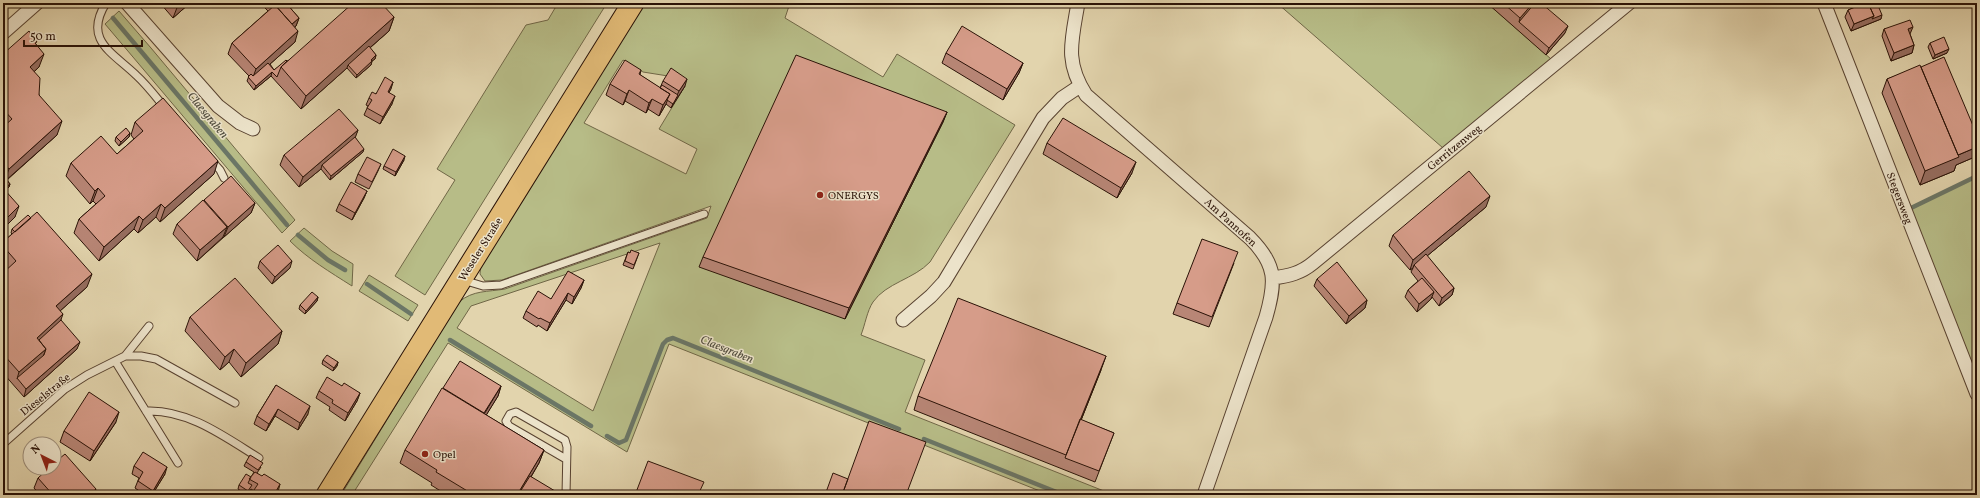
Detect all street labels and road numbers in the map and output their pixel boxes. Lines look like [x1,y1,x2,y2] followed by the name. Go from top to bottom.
[1425,121,1485,175] street label: Gerritzenweg
[1882,171,1915,227] street label: Stegersweg
[1200,195,1260,251] street label: Am Pannofen
[456,215,507,284] street label: Weseler Straße
[18,370,74,420] street label: Dieselstraße

